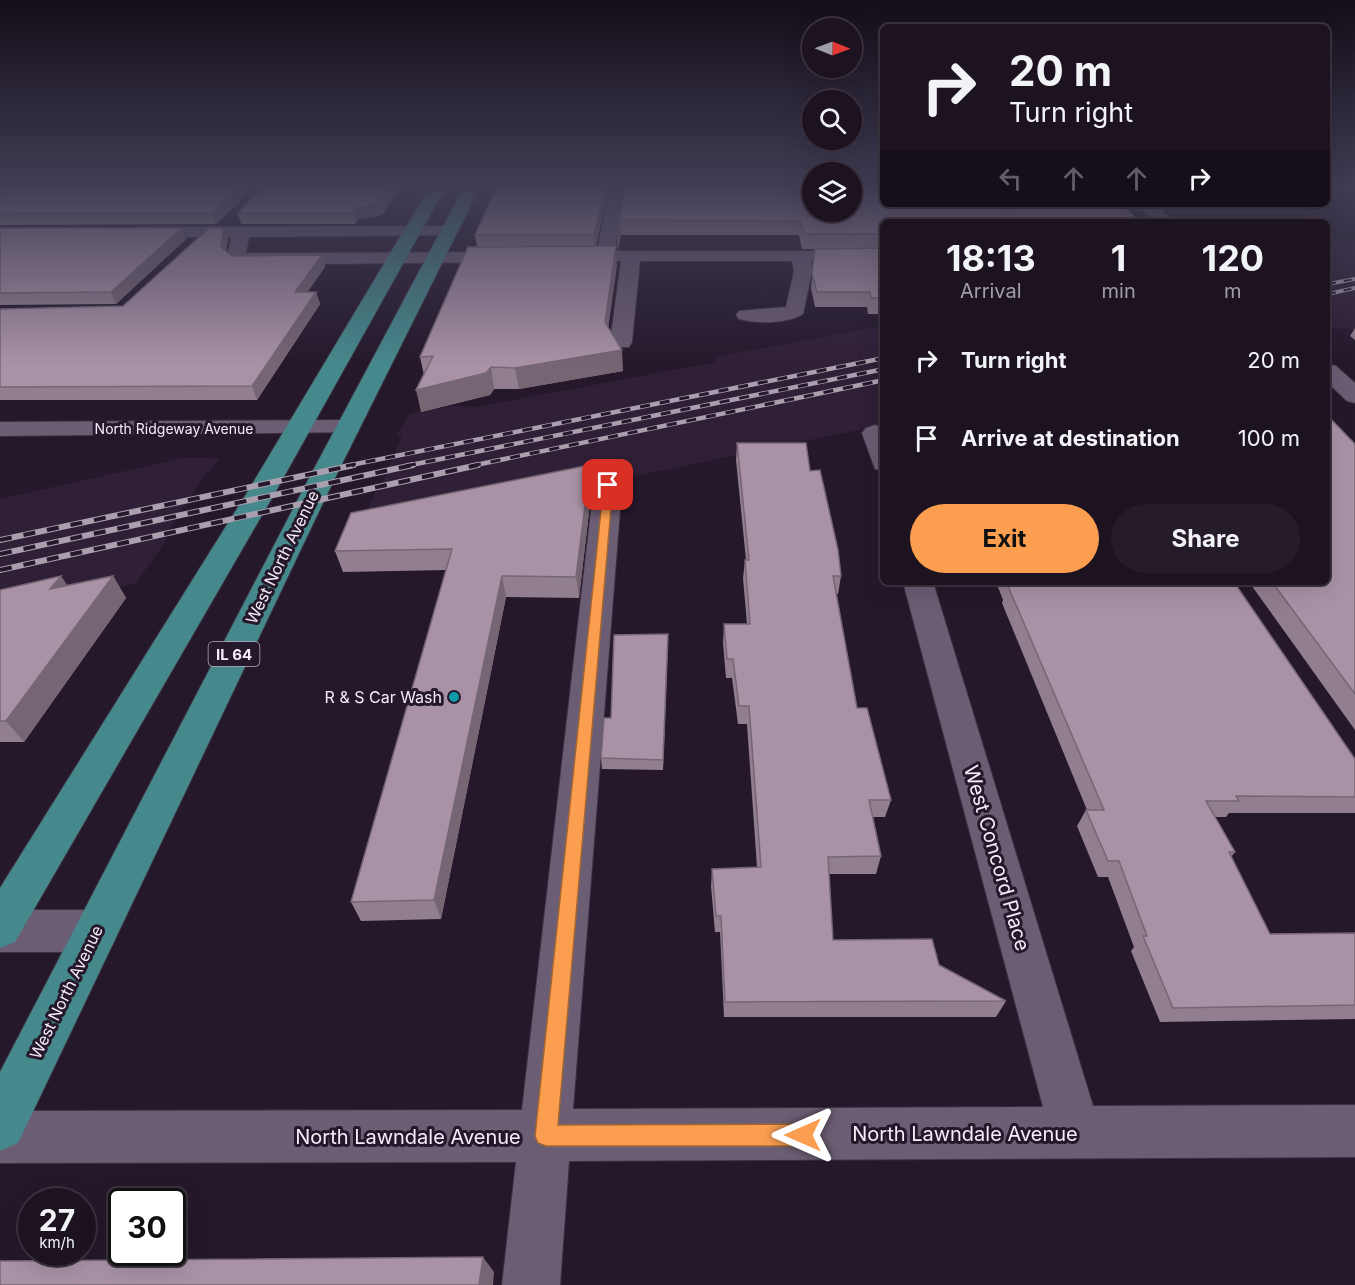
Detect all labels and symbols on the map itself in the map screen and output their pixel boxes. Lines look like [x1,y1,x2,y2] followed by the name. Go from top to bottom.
[802,18,862,78] north arrow
[95,420,253,437] street label: North Ridgeway Avenue
[582,459,633,510] pin
[241,487,323,627] street label: West North Avenue
[208,642,260,666] road number: IL 64
[325,687,442,707] place label: R & S Car Wash
[447,690,461,704] marker: R & S Car Wash
[959,762,1035,954] street label: West Concord Place
[25,922,107,1062] street label: West North Avenue
[771,1103,835,1167] position arrow
[852,1122,1078,1146] street label: North Lawndale Avenue
[295,1125,521,1149] street label: North Lawndale Avenue
[108,1188,186,1266] speed limit sign: 30

